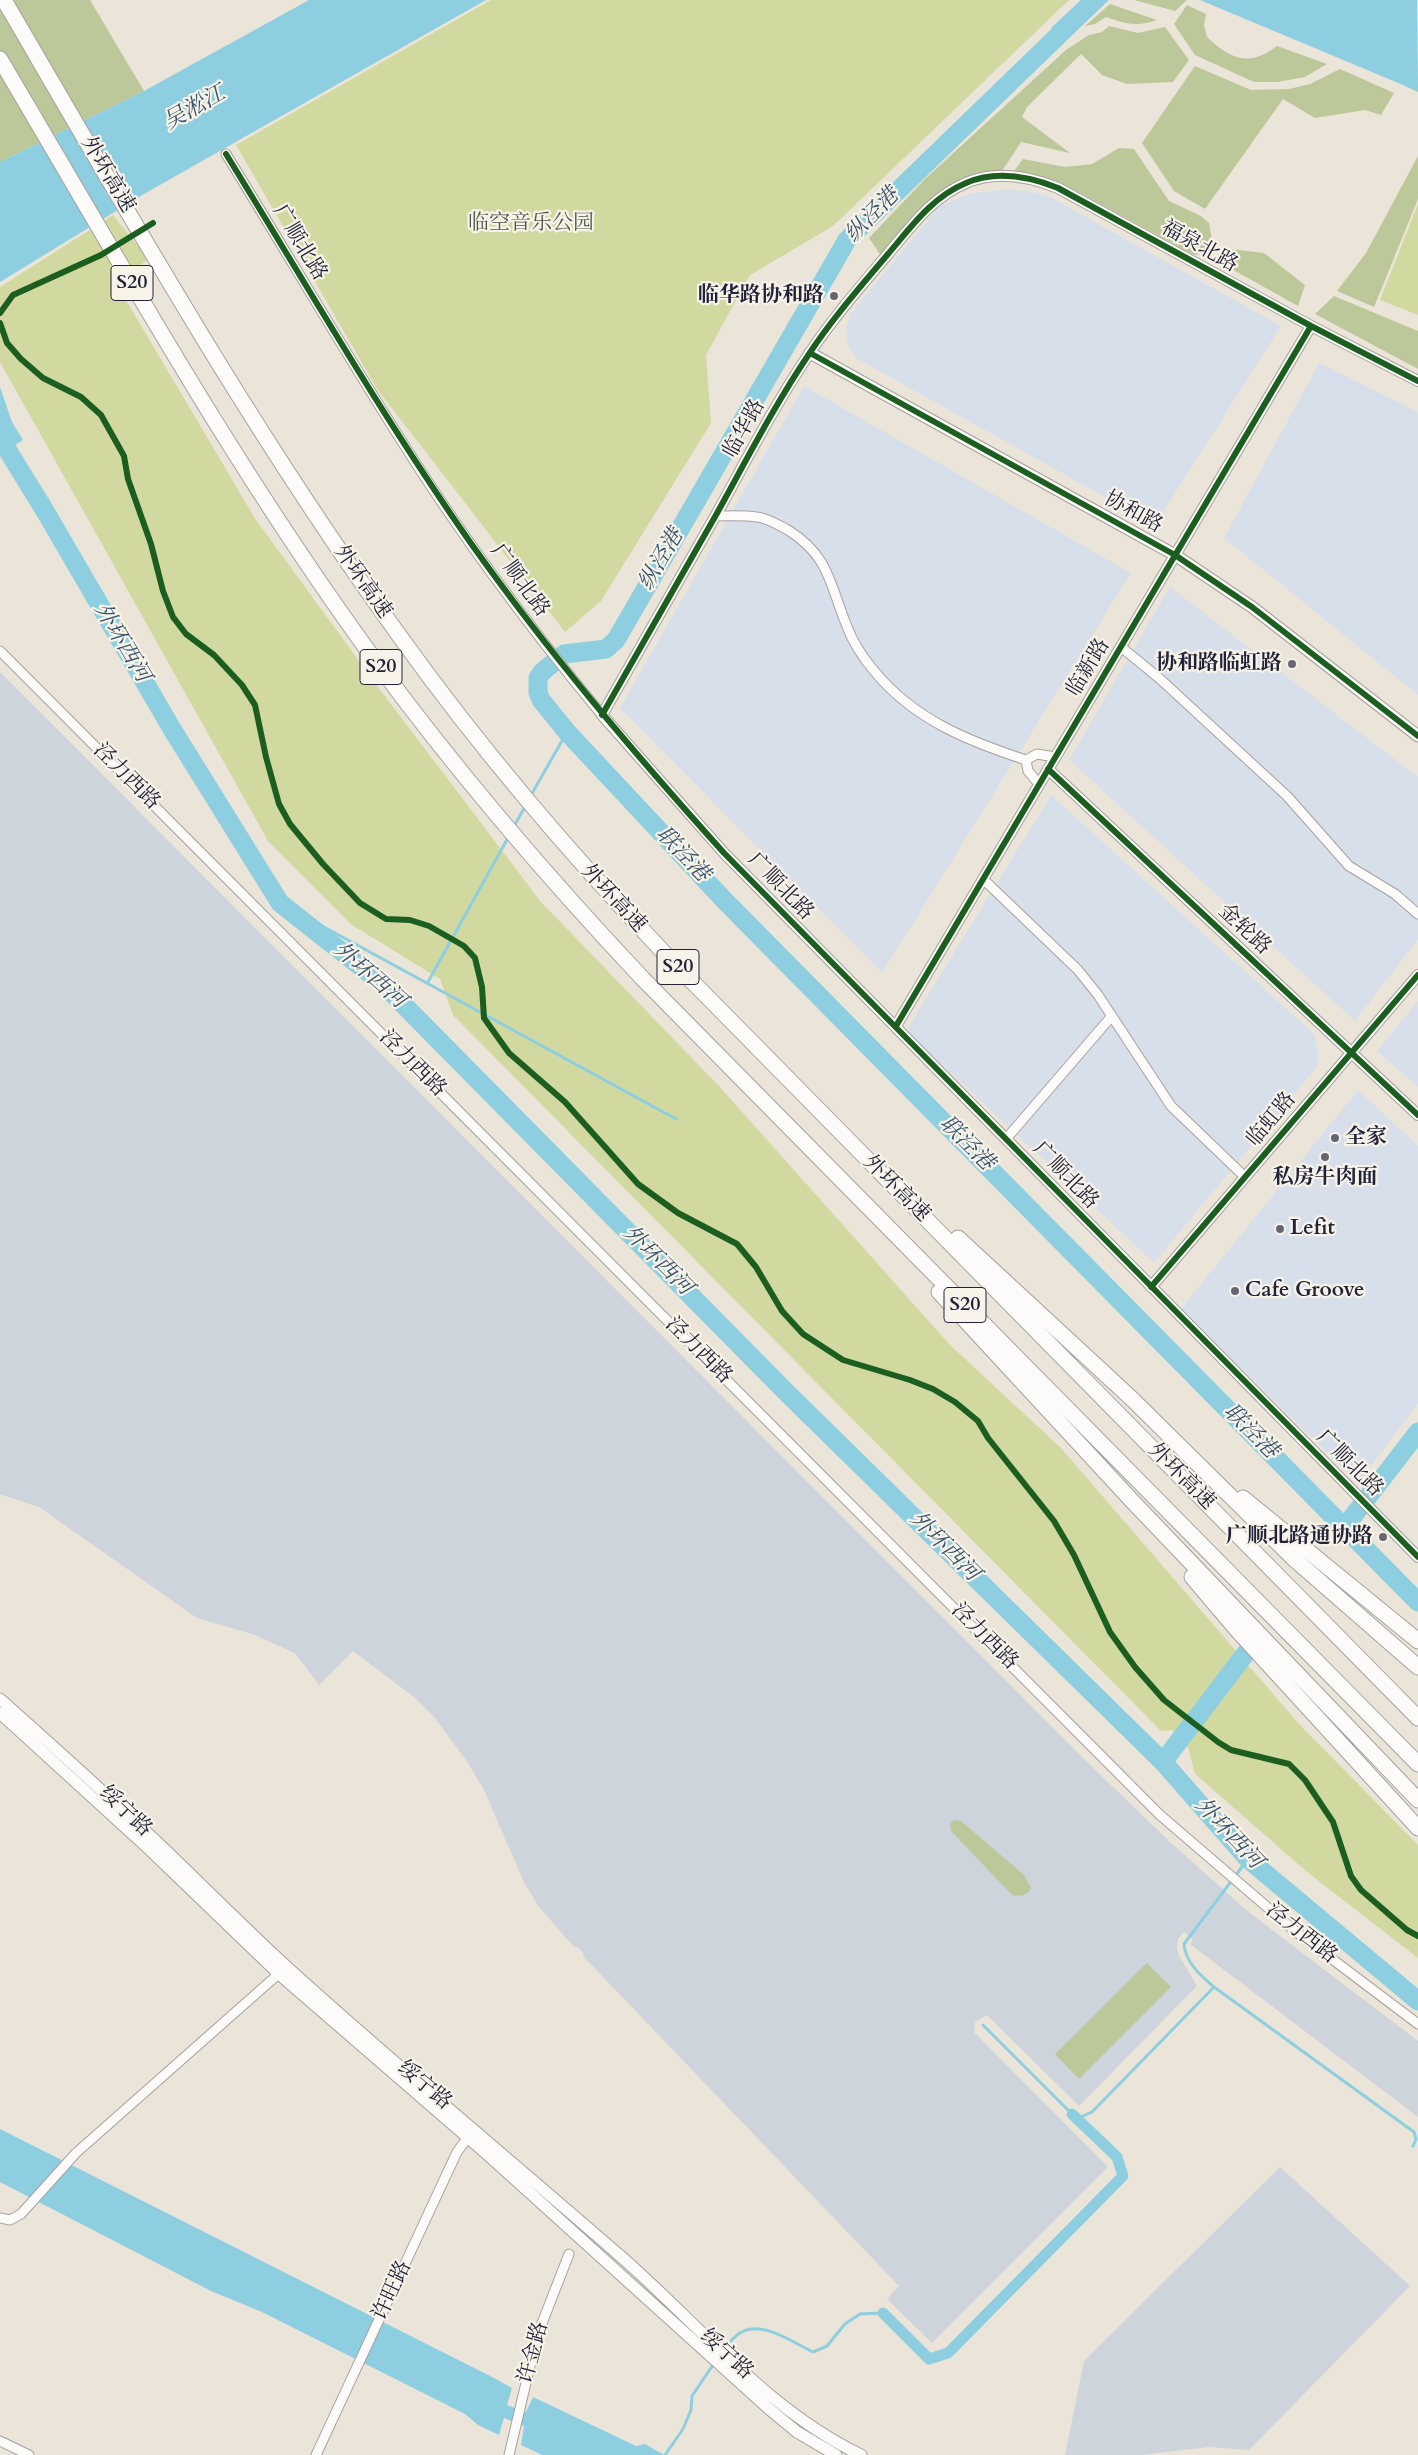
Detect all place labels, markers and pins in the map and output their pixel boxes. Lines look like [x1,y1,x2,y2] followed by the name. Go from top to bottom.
[698,283,824,309] place label: 临华路协和路
[828,290,840,302] marker: 临华路协和路
[1156,651,1282,677] place label: 协和路临虹路
[1286,658,1298,670] marker: 协和路临虹路
[1345,1125,1387,1151] place label: 全家
[1329,1132,1341,1144] marker: 全家
[1319,1151,1331,1163] marker: 私房牛肉面
[1273,1165,1377,1191] place label: 私房牛肉面
[1290,1216,1335,1242] place label: Lefit
[1274,1223,1286,1235] marker: Lefit
[1245,1278,1364,1304] place label: Cafe Groove
[1229,1285,1241,1297] marker: Cafe Groove
[1226,1524,1373,1550] place label: 广顺北路通协路
[1377,1531,1389,1543] marker: 广顺北路通协路

